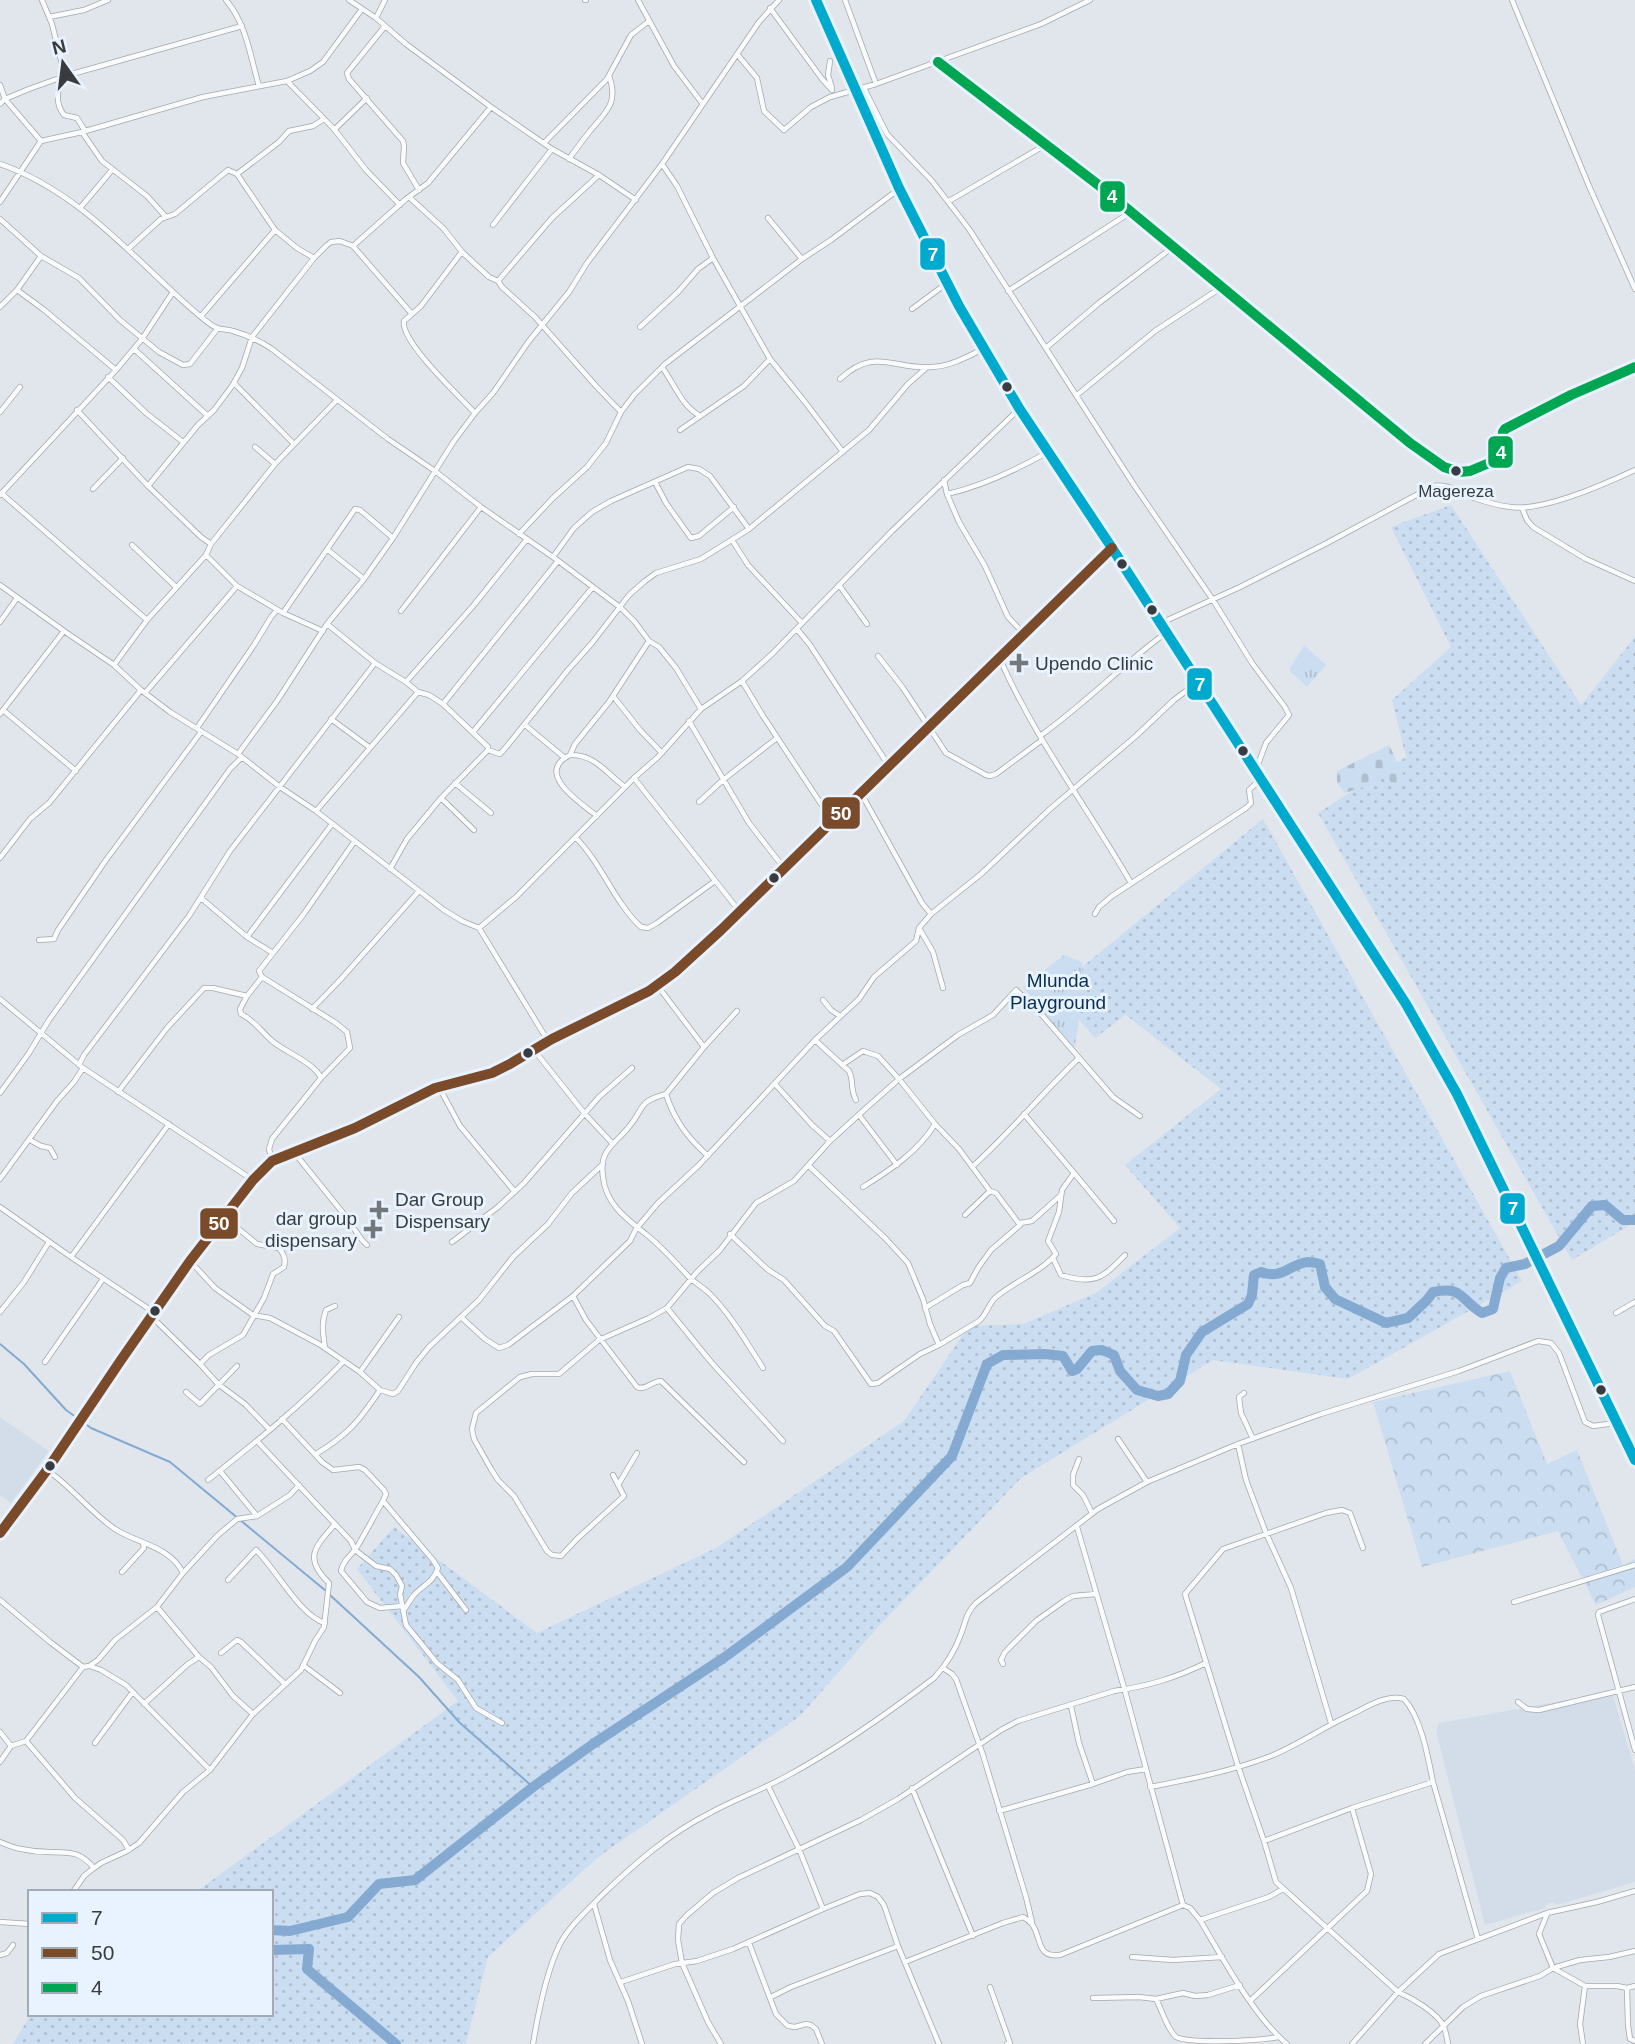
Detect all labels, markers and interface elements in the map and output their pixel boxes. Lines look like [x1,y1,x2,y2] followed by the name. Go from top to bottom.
[28,28,98,98] north arrow
[50,35,68,59] text: N
[1099,180,1126,213] line badge: 4
[1107,186,1118,207] text: 4
[919,237,946,271] line badge: 7
[928,244,938,265] text: 7
[1000,380,1014,394] unlabelled marker
[1487,435,1514,469] line badge: 4
[1496,442,1507,463] text: 4
[1449,464,1463,478] marker: Magereza
[1418,482,1494,501] place label: Magereza
[1115,557,1129,571] unlabelled marker
[1145,603,1159,617] unlabelled marker
[1009,653,1029,673] marker: Upendo Clinic
[1035,653,1153,674] place label: Upendo Clinic
[1186,667,1213,701] line badge: 7
[1195,674,1205,695] text: 7
[1236,744,1250,758] unlabelled marker
[821,796,861,830] line badge: 50
[830,803,852,824] text: 50
[767,871,781,885] unlabelled marker
[1010,970,1106,1013] park label: Mlunda Playground
[521,1046,535,1060] unlabelled marker
[395,1189,491,1232] place label: Dar Group Dispensary
[1499,1192,1526,1225] line badge: 7
[1508,1198,1518,1219] text: 7
[369,1200,389,1220] marker: Dar Group Dispensary
[199,1207,239,1240] line badge: 50
[265,1208,357,1251] place label: dar group dispensary
[208,1213,230,1234] text: 50
[363,1219,383,1239] marker: dar group dispensary
[148,1304,162,1318] unlabelled marker
[1594,1383,1608,1397] unlabelled marker
[43,1459,57,1473] unlabelled marker
[28,1890,273,2016] legend
[91,1906,103,1929] text: 7
[91,1941,114,1964] text: 50
[91,1976,103,1999] text: 4

